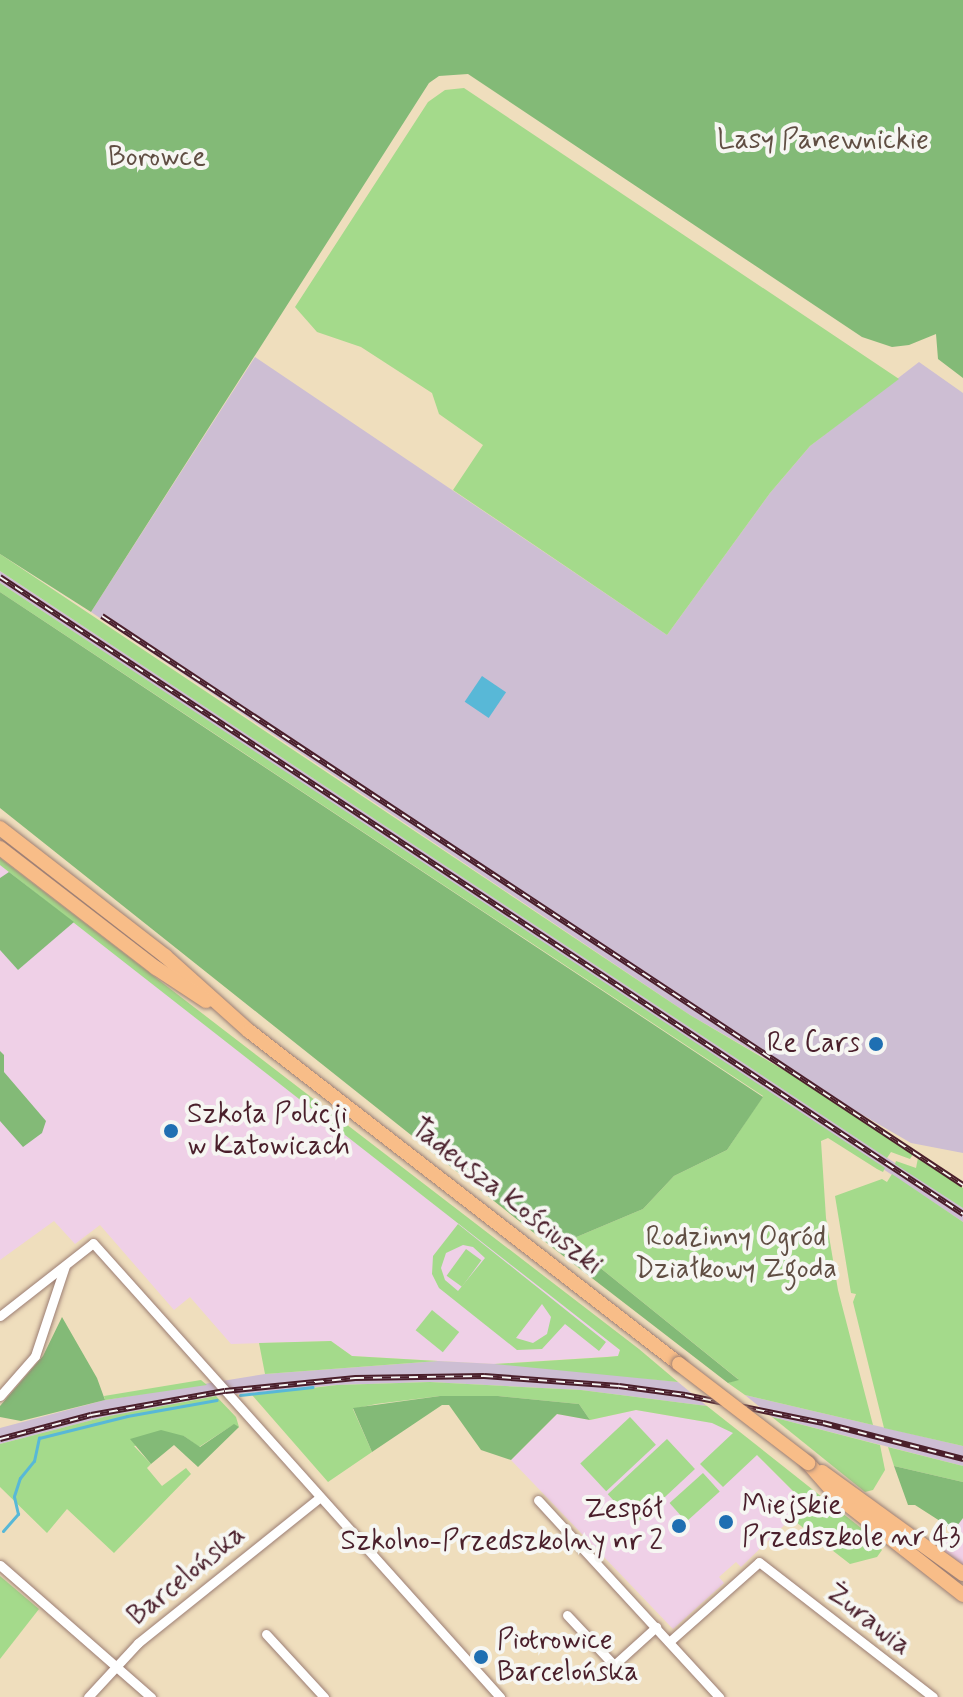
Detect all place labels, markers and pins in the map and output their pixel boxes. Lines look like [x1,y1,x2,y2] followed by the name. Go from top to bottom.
[765,1027,860,1061] place label: Re Cars
[867,1035,885,1053] marker: Re Cars
[187,1098,349,1164] place label: Szkoła Policji w Katowicach
[162,1122,180,1140] marker: Szkoła Policji w Katowicach
[742,1489,952,1555] place label: Miejskie Przedszkole nr 43
[344,1493,663,1559] place label: Zespół Szkolno-Przedszkolny nr 2
[717,1513,735,1531] marker: Miejskie Przedszkole nr 43
[670,1517,688,1535] marker: Zespół Szkolno-Przedszkolny nr 2
[497,1624,639,1690] place label: Piotrowice Barcelońska
[472,1648,490,1666] marker: Piotrowice Barcelońska

